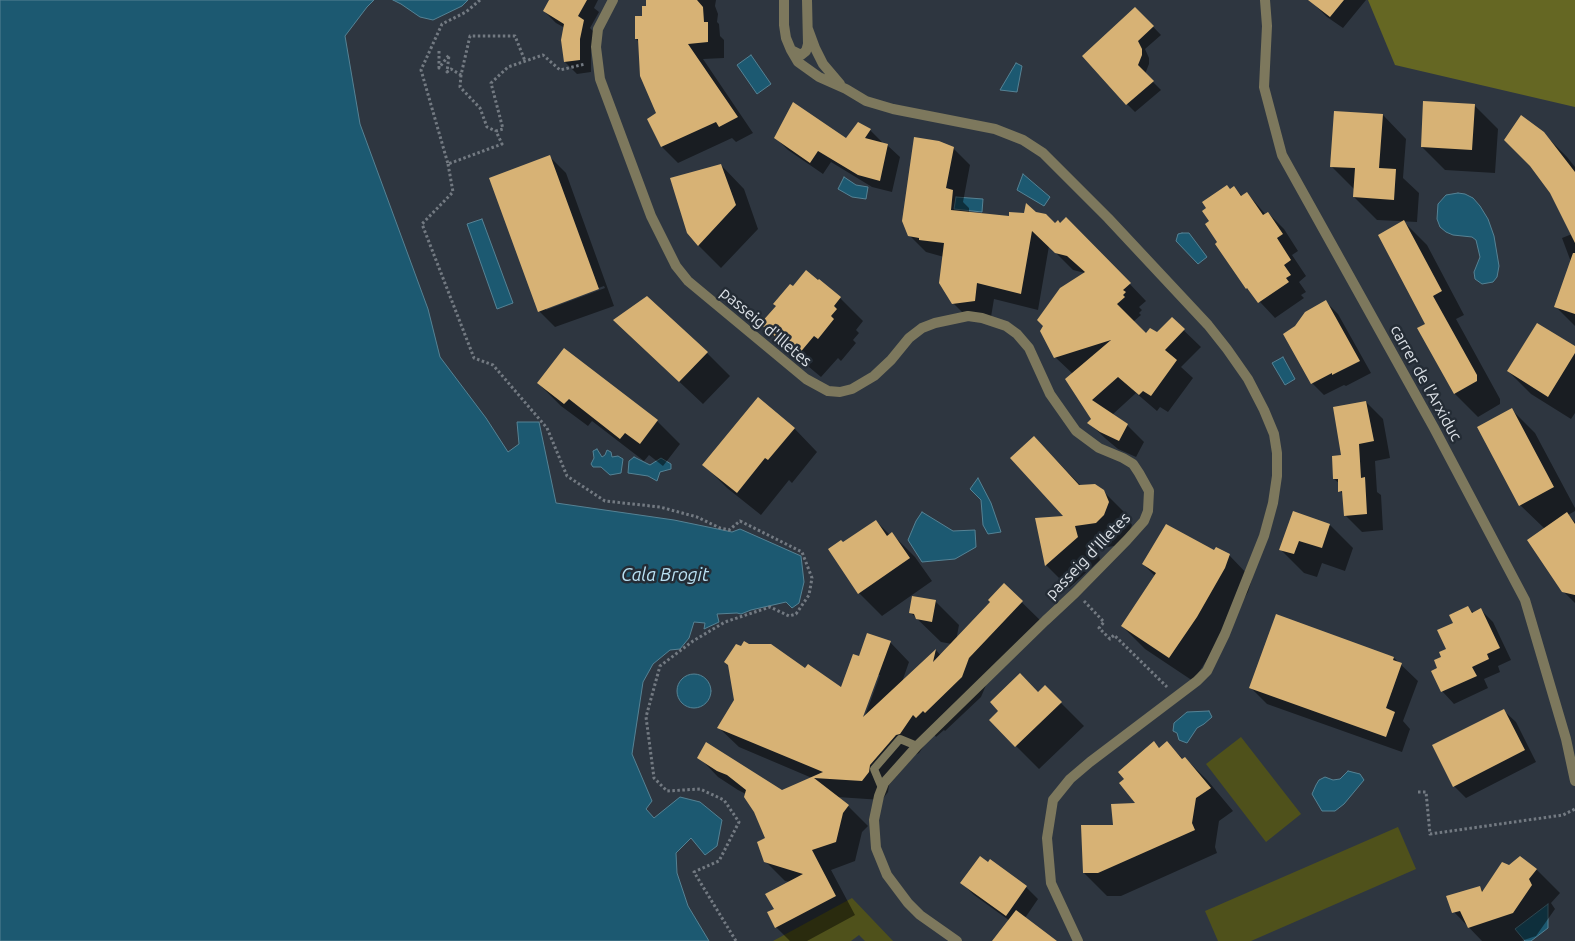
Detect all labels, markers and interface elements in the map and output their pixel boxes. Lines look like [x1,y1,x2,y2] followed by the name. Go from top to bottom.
[716,283,816,371] street label: passeig d'Illetes
[1386,322,1466,444] street label: carrer de l'Arxiduc
[1042,508,1134,604] street label: passeig d'Illetes
[621,564,709,586] water label: Cala Brogit

